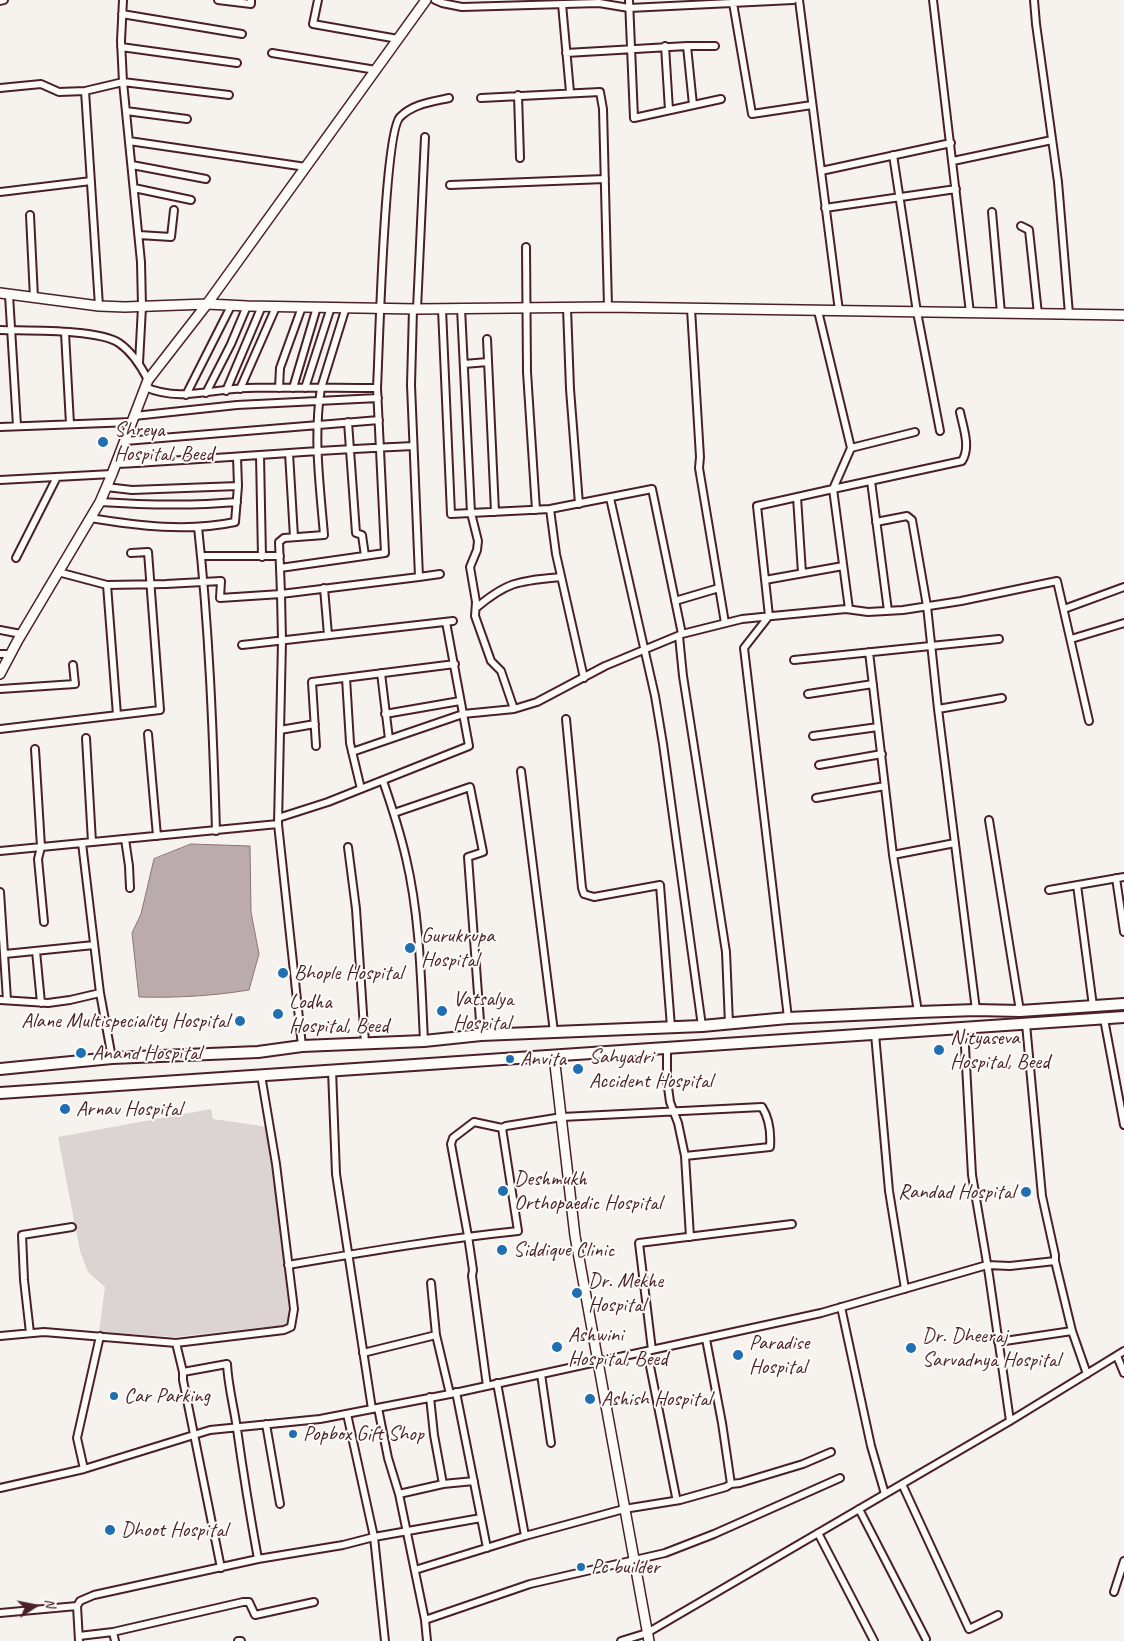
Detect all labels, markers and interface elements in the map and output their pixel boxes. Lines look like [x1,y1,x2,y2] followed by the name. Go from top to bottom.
[114,417,213,467] place label: Shreya Hospital, Beed
[96,435,110,449] marker: Shreya Hospital, Beed
[421,923,494,973] place label: Gurukrupa Hospital
[403,941,417,955] marker: Gurukrupa Hospital
[294,960,403,986] place label: Bhople Hospital
[276,966,290,980] marker: Bhople Hospital
[453,986,513,1036] place label: Vatsalya Hospital
[289,989,388,1039] place label: Lodha Hospital, Beed
[435,1004,449,1018] marker: Vatsalya Hospital
[271,1007,285,1021] marker: Lodha Hospital, Beed
[21,1008,229,1034] place label: Alane Multispeciality Hospital
[233,1014,247,1028] marker: Alane Multispeciality Hospital
[950,1025,1049,1075] place label: Nityaseva Hospital, Beed
[92,1040,201,1066] place label: Anand Hospital
[932,1043,946,1057] marker: Nityaseva Hospital, Beed
[589,1044,712,1094] place label: Sahyadri Accident Hospital
[74,1046,88,1060] marker: Anand Hospital
[520,1046,566,1072] place label: Anvita
[504,1053,516,1065] marker: Anvita
[571,1062,585,1076] marker: Sahyadri Accident Hospital
[76,1096,182,1122] place label: Arnav Hospital
[58,1102,72,1116] marker: Arnav Hospital
[514,1166,662,1216] place label: Deshmukh Orthopaedic Hospital
[898,1179,1015,1205] place label: Randad Hospital
[496,1184,510,1198] marker: Deshmukh Orthopaedic Hospital
[1019,1185,1033,1199] marker: Randad Hospital
[513,1237,614,1263] place label: Siddique Clinic
[495,1243,509,1257] marker: Siddique Clinic
[588,1268,663,1318] place label: Dr. Mekhe Hospital
[570,1286,584,1300] marker: Dr. Mekhe Hospital
[568,1322,667,1372] place label: Ashwini Hospital, Beed
[922,1323,1060,1373] place label: Dr. Dheeraj Sarvadnya Hospital
[749,1330,809,1380] place label: Paradise Hospital
[550,1340,564,1354] marker: Ashwini Hospital, Beed
[904,1341,918,1355] marker: Dr. Dheeraj Sarvadnya Hospital
[731,1348,745,1362] marker: Paradise Hospital
[124,1383,210,1409] place label: Car Parking
[601,1386,711,1412] place label: Ashish Hospital
[108,1390,120,1402] marker: Car Parking
[583,1392,597,1406] marker: Ashish Hospital
[303,1421,424,1447] place label: Popbox Gift Shop
[287,1428,299,1440] marker: Popbox Gift Shop
[121,1517,227,1543] place label: Dhoot Hospital
[103,1523,117,1537] marker: Dhoot Hospital
[591,1554,659,1580] place label: Pc builder
[575,1561,587,1573] marker: Pc builder
[10,1581,60,1631] north arrow
[41,1597,59,1609] text: N

